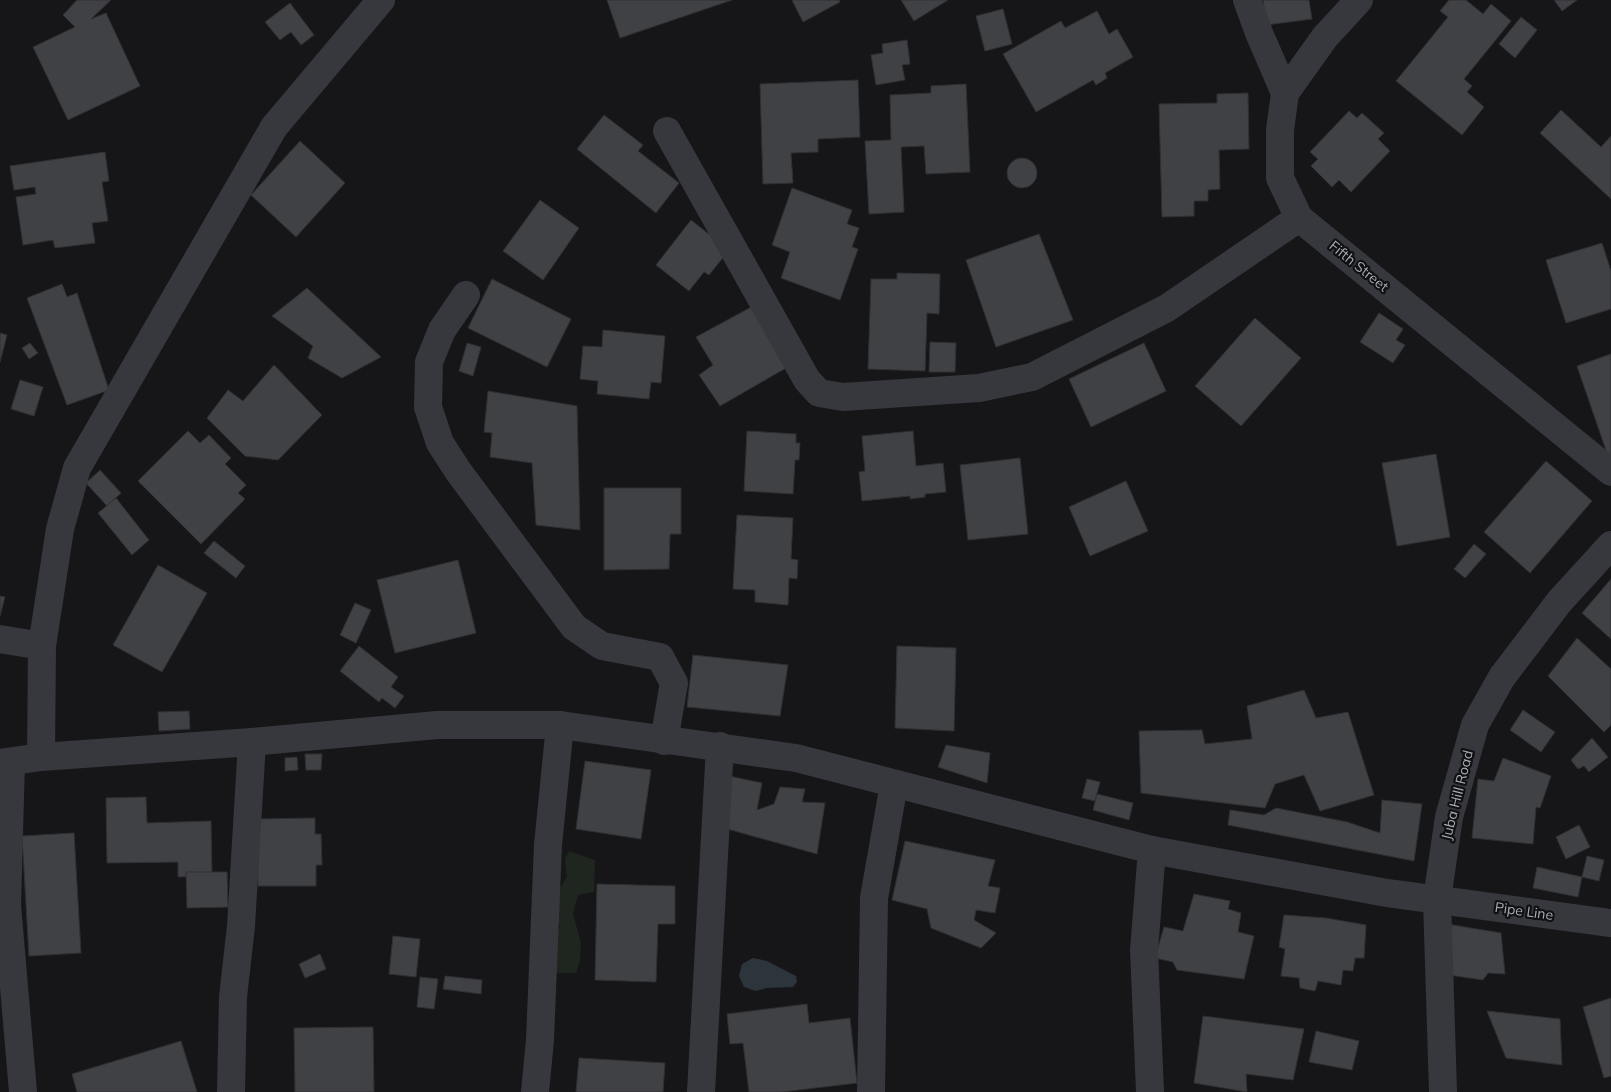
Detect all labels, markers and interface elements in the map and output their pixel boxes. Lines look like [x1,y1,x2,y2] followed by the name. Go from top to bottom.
[1326,237,1392,295] street label: Fifth Street
[1437,748,1477,842] street label: Juba Hill Road
[1494,898,1554,924] street label: Pipe Line

